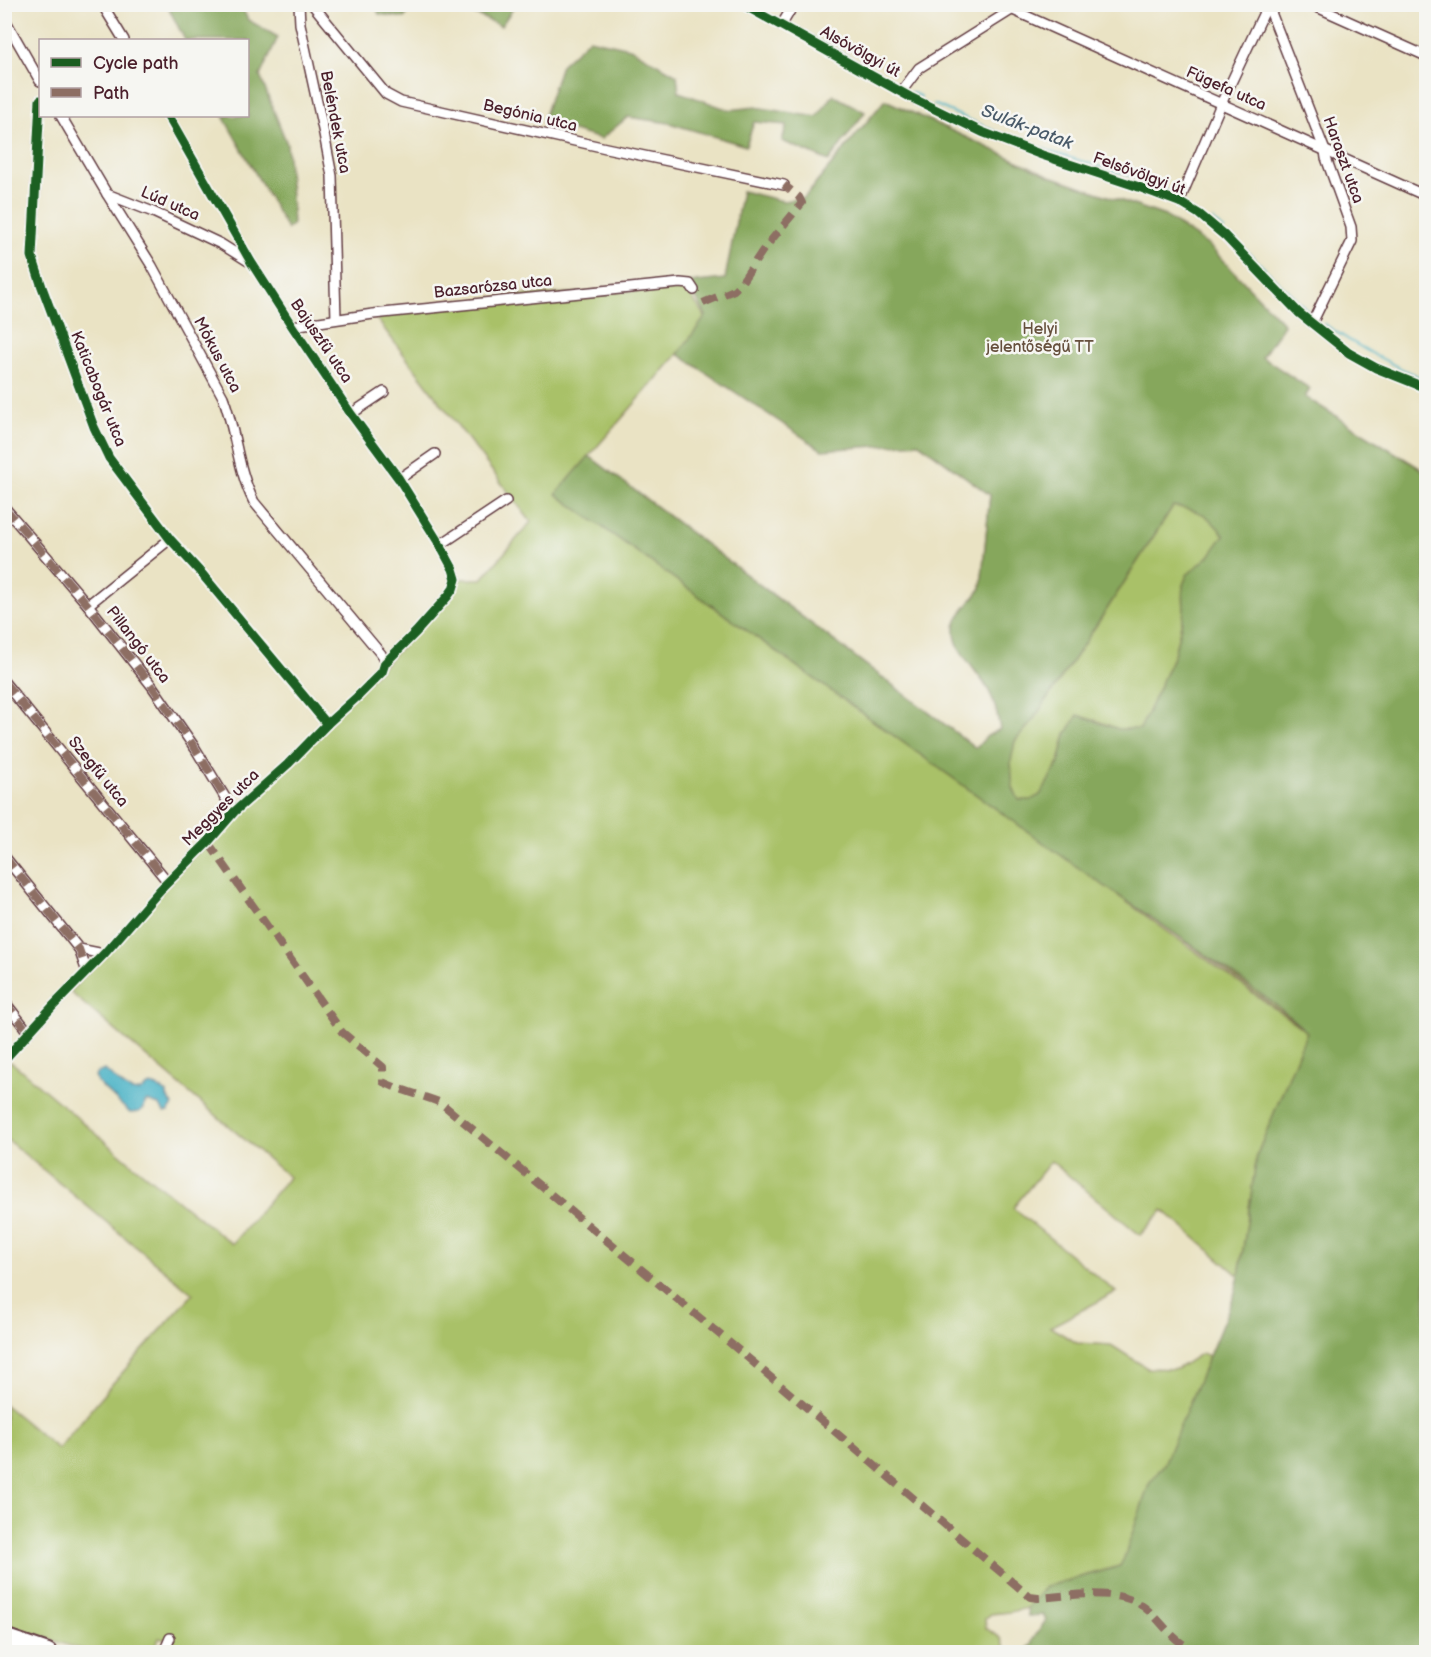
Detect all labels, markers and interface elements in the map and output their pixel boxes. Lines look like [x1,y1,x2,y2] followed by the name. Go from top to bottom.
[817,22,903,82] street label: Alsóvölgyi út
[39,39,249,117] legend
[93,53,179,74] text: Cycle path
[1183,63,1269,115] street label: Fügefa utca
[316,69,354,175] street label: Beléndek utca
[93,83,129,104] text: Path
[481,96,579,136] street label: Begónia utca
[978,100,1077,154] water label: Sulák-patak
[1319,114,1367,206] street label: Haraszt utca
[1090,148,1188,200] street label: Felsővölgyi út
[138,183,202,225] street label: Lúd utca
[433,271,553,303] street label: Bazsarózsa utca
[286,295,356,387] street label: Bajuszfű utca
[189,314,245,396] street label: Mókus utca
[985,320,1094,357] park label: Helyi jelentőségű TT
[66,328,130,450] street label: Katicabogár utca
[102,603,174,687] street label: Pillangó utca
[64,733,132,811] street label: Szegfű utca
[179,766,263,850] street label: Meggyes utca

